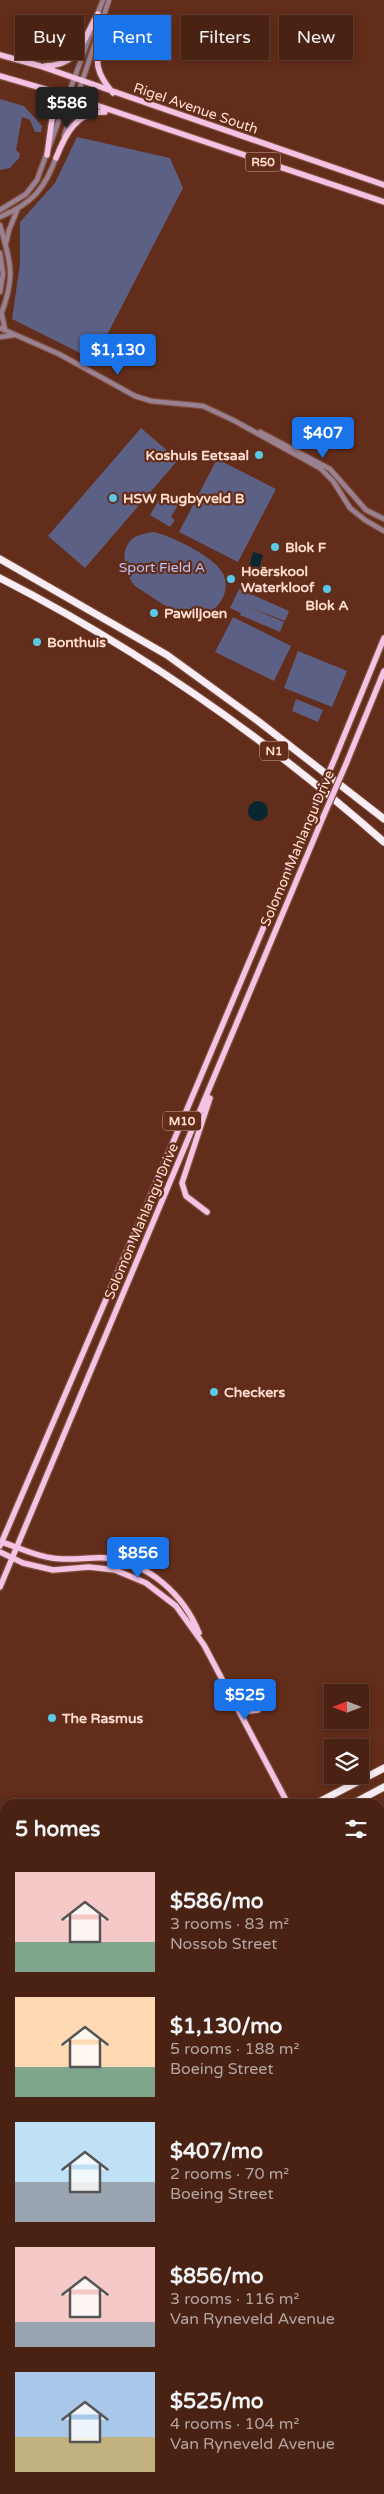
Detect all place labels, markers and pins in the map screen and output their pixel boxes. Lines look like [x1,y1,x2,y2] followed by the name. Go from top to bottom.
[37,86,97,129] pin: $586
[77,334,159,376] pin: $1,130
[293,416,353,459] pin: $407
[146,447,249,464] place label: Koshuis Eetsaal
[253,449,265,461] marker: Koshuis Eetsaal
[123,490,245,507] place label: HSW Rugbyveld B
[107,492,119,504] marker: HSW Rugbyveld B
[285,539,327,556] place label: Blok F
[269,541,281,553] marker: Blok F
[241,563,315,596] place label: Hoërskool Waterkloof
[225,573,237,585] marker: Hoërskool Waterkloof
[321,583,333,595] marker: Blok A
[305,597,349,614] place label: Blok A
[164,605,227,622] place label: Pawiljoen
[148,607,160,619] marker: Pawiljoen
[47,634,106,651] place label: Bonthuis
[31,636,43,648] marker: Bonthuis
[224,1384,285,1401] place label: Checkers
[208,1386,220,1398] marker: Checkers
[108,1536,168,1579] pin: $856
[215,1678,275,1721] pin: $525
[61,1710,143,1727] place label: The Rasmus
[46,1712,58,1724] marker: The Rasmus

